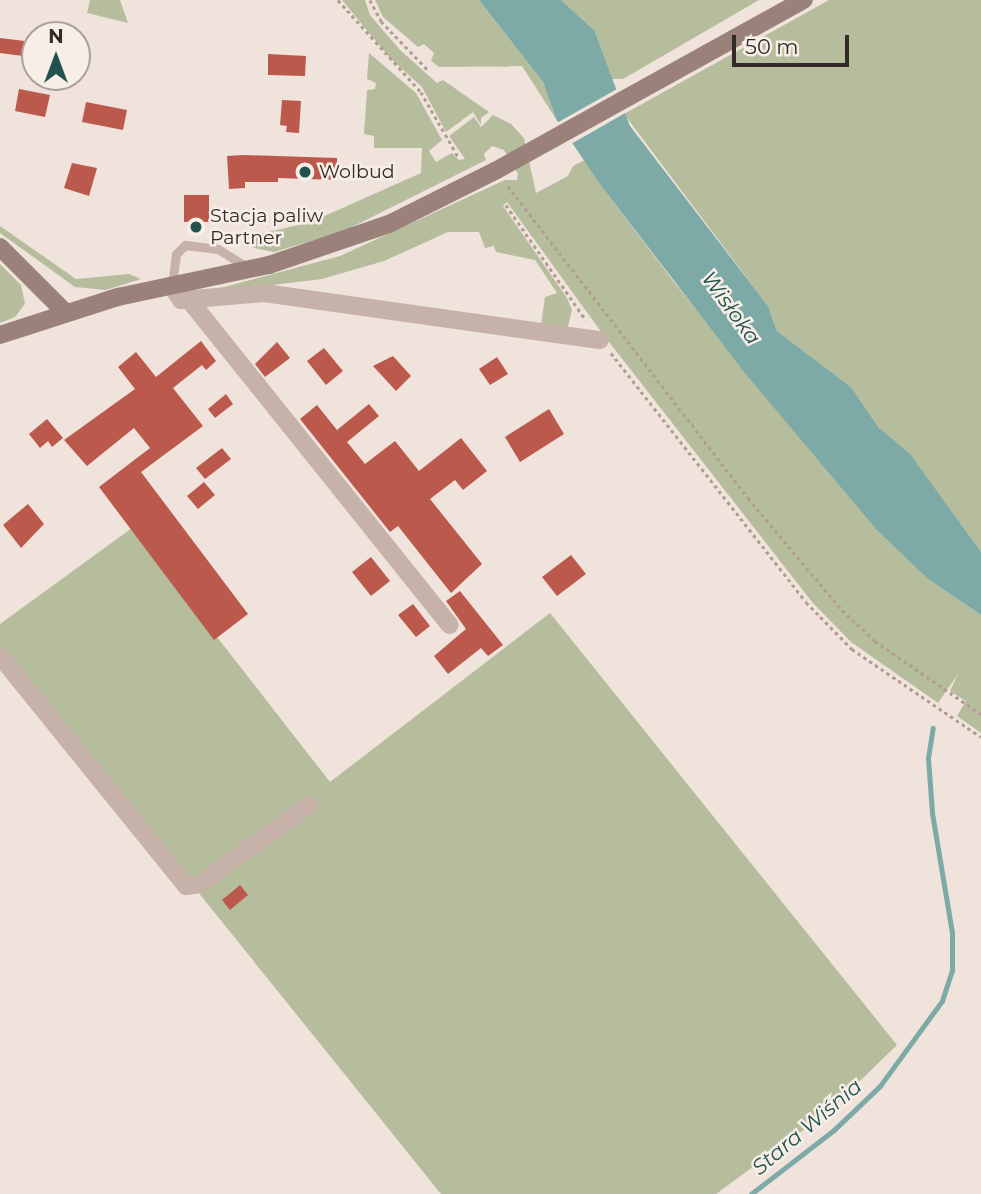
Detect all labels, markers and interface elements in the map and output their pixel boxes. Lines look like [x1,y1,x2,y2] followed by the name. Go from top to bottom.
[21,21,91,91] north arrow
[736,21,853,65] scale bar
[48,25,64,48] text: N
[745,34,799,59] text: 50 m
[319,161,395,183] place label: Wolbud
[297,164,313,180] marker: Wolbud
[210,205,323,249] place label: Stacja paliw Partner
[188,219,204,235] marker: Stacja paliw Partner
[696,267,766,349] water label: Wisłoka
[747,1074,867,1180] water label: Stara Wiśnia

